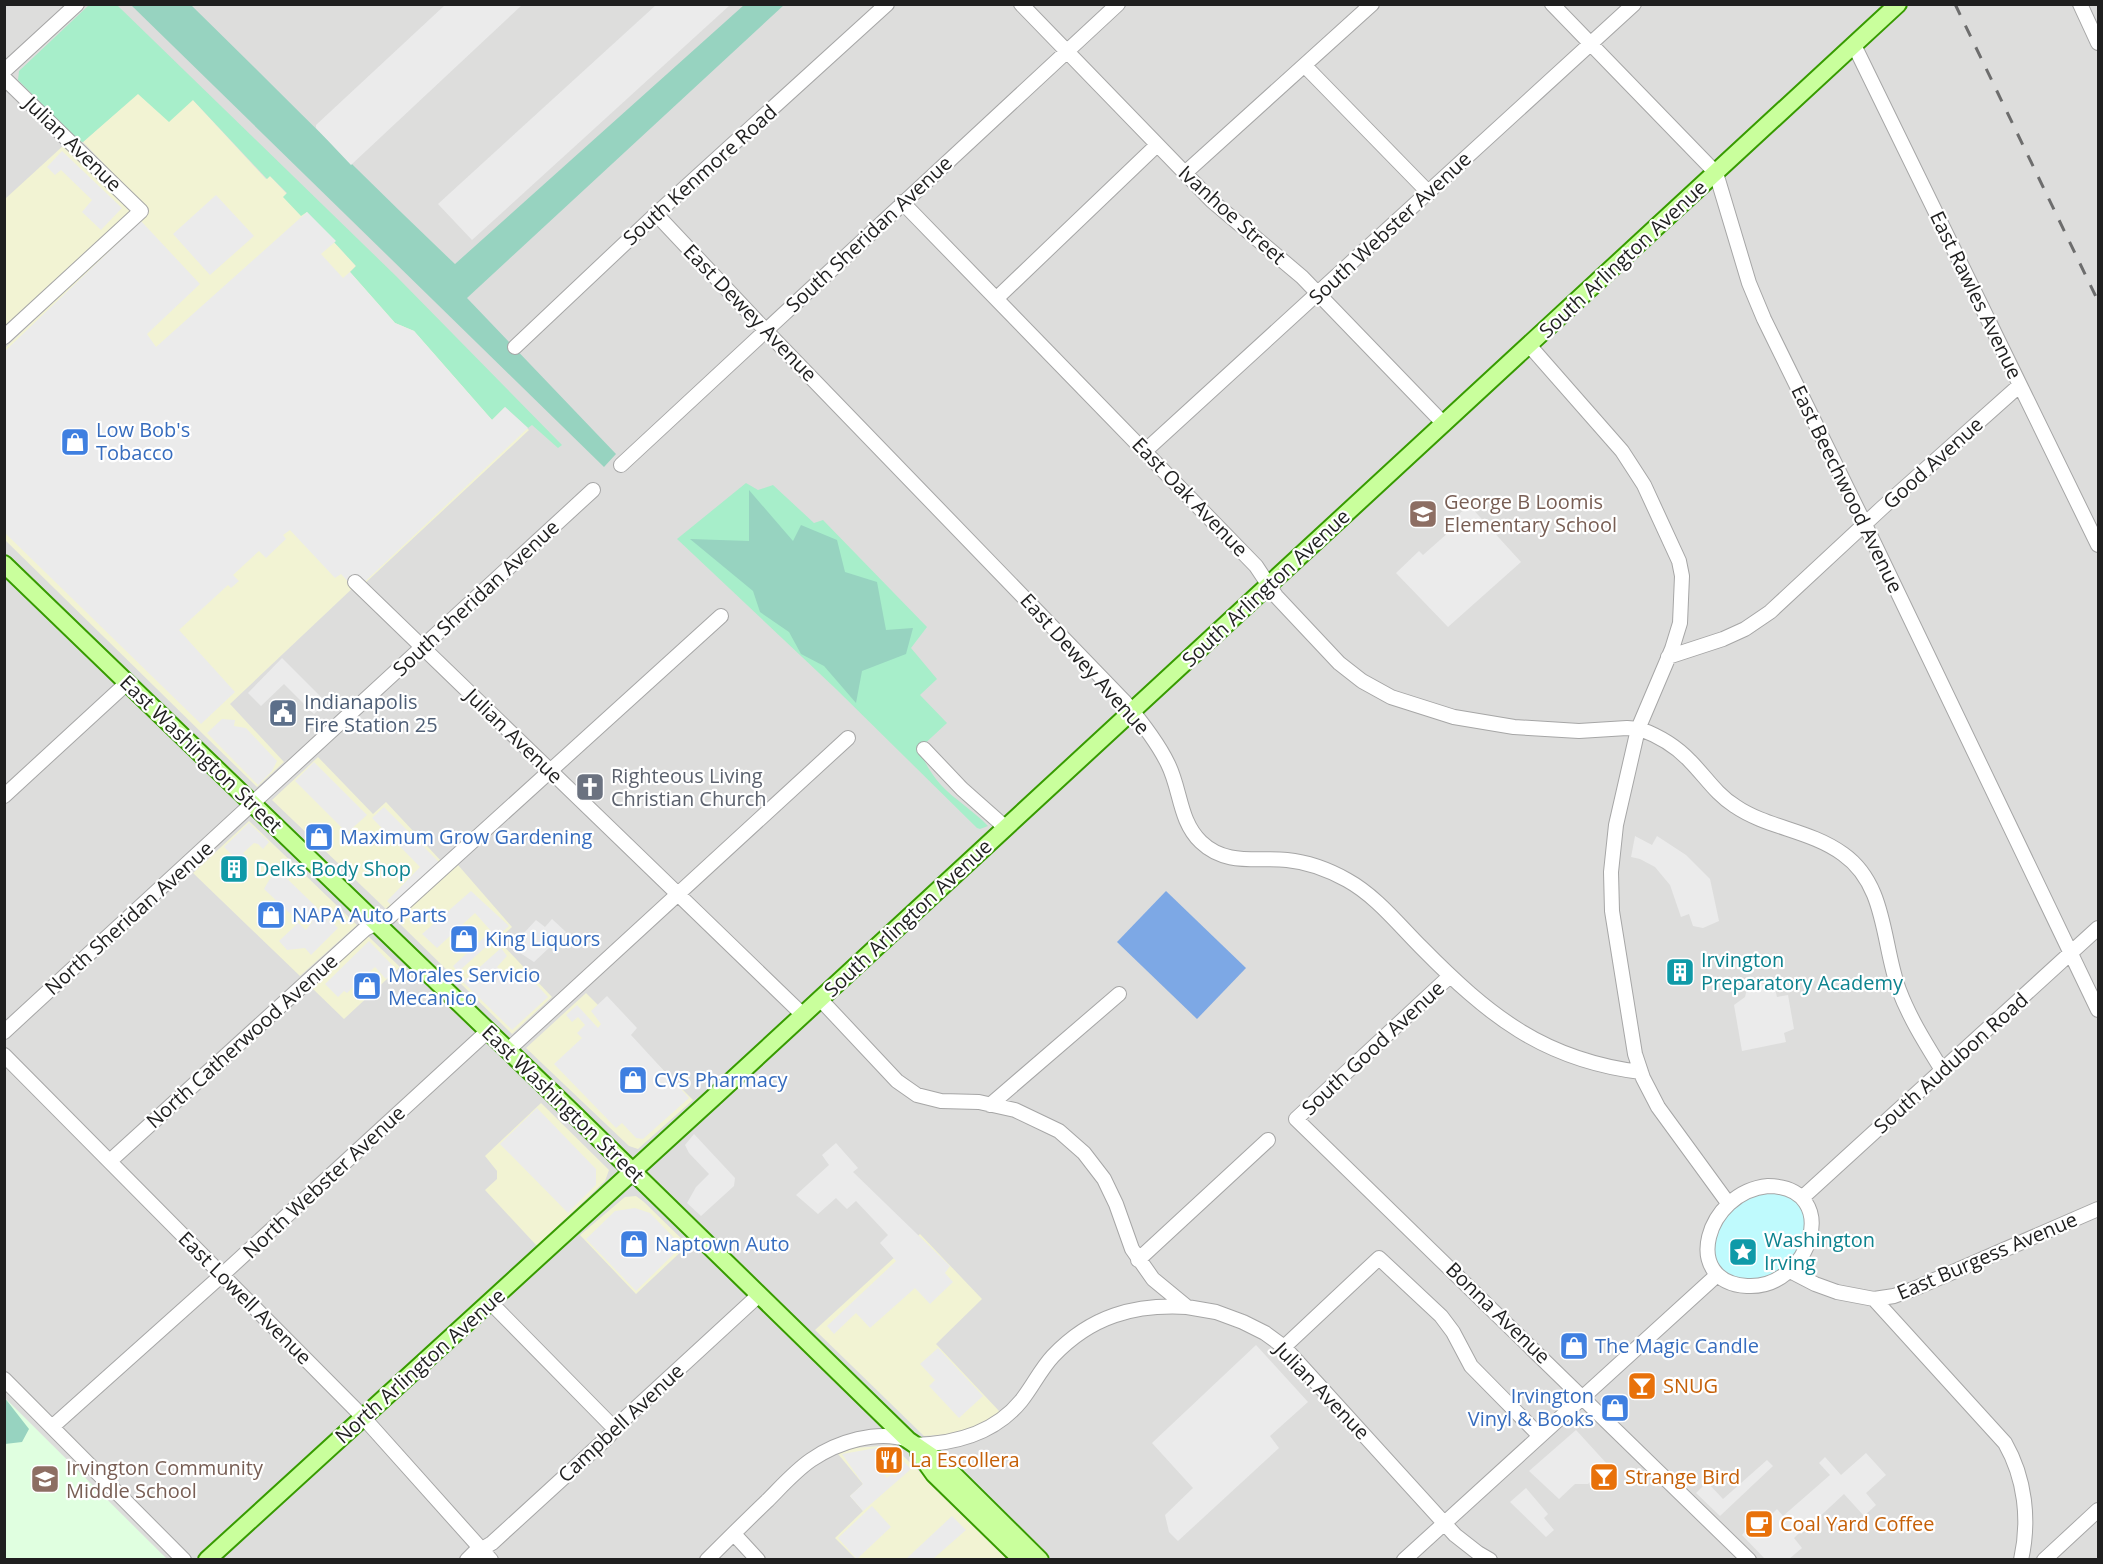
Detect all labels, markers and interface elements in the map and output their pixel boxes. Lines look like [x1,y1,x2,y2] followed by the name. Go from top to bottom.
[17,89,128,197] street label: Julian Avenue
[617,98,782,251] street label: South Kenmore Road
[1303,145,1477,310] street label: South Webster Avenue
[780,149,958,318] street label: South Sheridan Avenue
[1173,159,1292,270] street label: Ivanhoe Street
[1533,174,1712,344] street label: South Arlington Avenue
[1924,206,2029,383] street label: East Rawles Avenue
[678,238,823,387] street label: East Dewey Avenue
[1785,380,1910,597] street label: East Beechwood Avenue
[1877,411,1988,515] street label: Good Avenue
[96,416,190,466] place label: Low Bob's Tobacco
[59,426,91,458] shop icon: Low Bob's Tobacco
[1126,431,1254,562] street label: East Oak Avenue
[1444,488,1617,538] place label: George B Loomis Elementary School
[1407,498,1439,530] school or university icon: George B Loomis Elementary School
[1176,503,1355,673] street label: South Arlington Avenue
[387,513,565,682] street label: South Sheridan Avenue
[1015,587,1156,740] street label: East Dewey Avenue
[114,669,288,838] street label: East Washington Street
[458,681,569,789] street label: Julian Avenue
[304,688,438,738] place label: Indianapolis Fire Station 25
[267,697,299,729] public building icon: Indianapolis Fire Station 25
[611,762,767,812] place label: Righteous Living Christian Church
[574,771,606,803] church icon: Righteous Living Christian Church
[303,821,335,853] shop icon: Maximum Grow Gardening
[340,823,592,850] place label: Maximum Grow Gardening
[818,833,997,1003] street label: South Arlington Avenue
[39,835,219,1001] street label: North Sheridan Avenue
[218,853,250,885] building icon: Delks Body Shop
[255,855,411,882] place label: Delks Body Shop
[255,899,287,931] shop icon: NAPA Auto Parts
[292,901,447,928] place label: NAPA Auto Parts
[448,923,480,955] shop icon: King Liquors
[485,925,600,952] place label: King Liquors
[1701,946,1904,996] place label: Irvington Preparatory Academy
[140,947,343,1134] street label: North Catherwood Avenue
[1664,956,1696,988] building icon: Irvington Preparatory Academy
[388,961,540,1011] place label: Morales Servicio Mecanico
[351,970,383,1002] shop icon: Morales Servicio Mecanico
[1296,974,1450,1121] street label: South Good Avenue
[1868,986,2034,1139] street label: South Audubon Road
[476,1019,650,1188] street label: East Washington Street
[617,1064,649,1096] shop icon: CVS Pharmacy
[654,1066,788,1093] place label: CVS Pharmacy
[237,1099,411,1264] street label: North Webster Avenue
[1893,1205,2081,1306] street label: East Burgess Avenue
[173,1225,318,1370] street label: East Lowell Avenue
[1764,1226,1875,1276] place label: Washington Irving
[618,1228,650,1260] shop icon: Naptown Auto
[655,1230,790,1257] place label: Naptown Auto
[1727,1236,1759,1268] place icon: Washington Irving
[1440,1256,1556,1369] street label: Bonna Avenue
[329,1282,511,1449] street label: North Arlington Avenue
[1558,1330,1590,1362] shop icon: The Magic Candle
[1595,1332,1759,1359] place label: The Magic Candle
[1268,1335,1376,1445] street label: Julian Avenue
[552,1357,689,1488] street label: Campbell Avenue
[1626,1370,1658,1402] bar icon: SNUG
[1663,1372,1718,1399] place label: SNUG
[1468,1382,1594,1432] place label: Irvington Vinyl & Books
[1599,1392,1631,1424] shop icon: Irvington Vinyl & Books
[873,1444,905,1476] restaurant icon: La Escollera
[910,1446,1020,1473] place label: La Escollera
[66,1454,264,1504] place label: Irvington Community Middle School
[1588,1461,1620,1493] bar icon: Strange Bird
[29,1463,61,1495] school or university icon: Irvington Community Middle School
[1625,1463,1740,1490] place label: Strange Bird
[1743,1508,1775,1540] cafe icon: Coal Yard Coffee
[1780,1510,1934,1537] place label: Coal Yard Coffee

